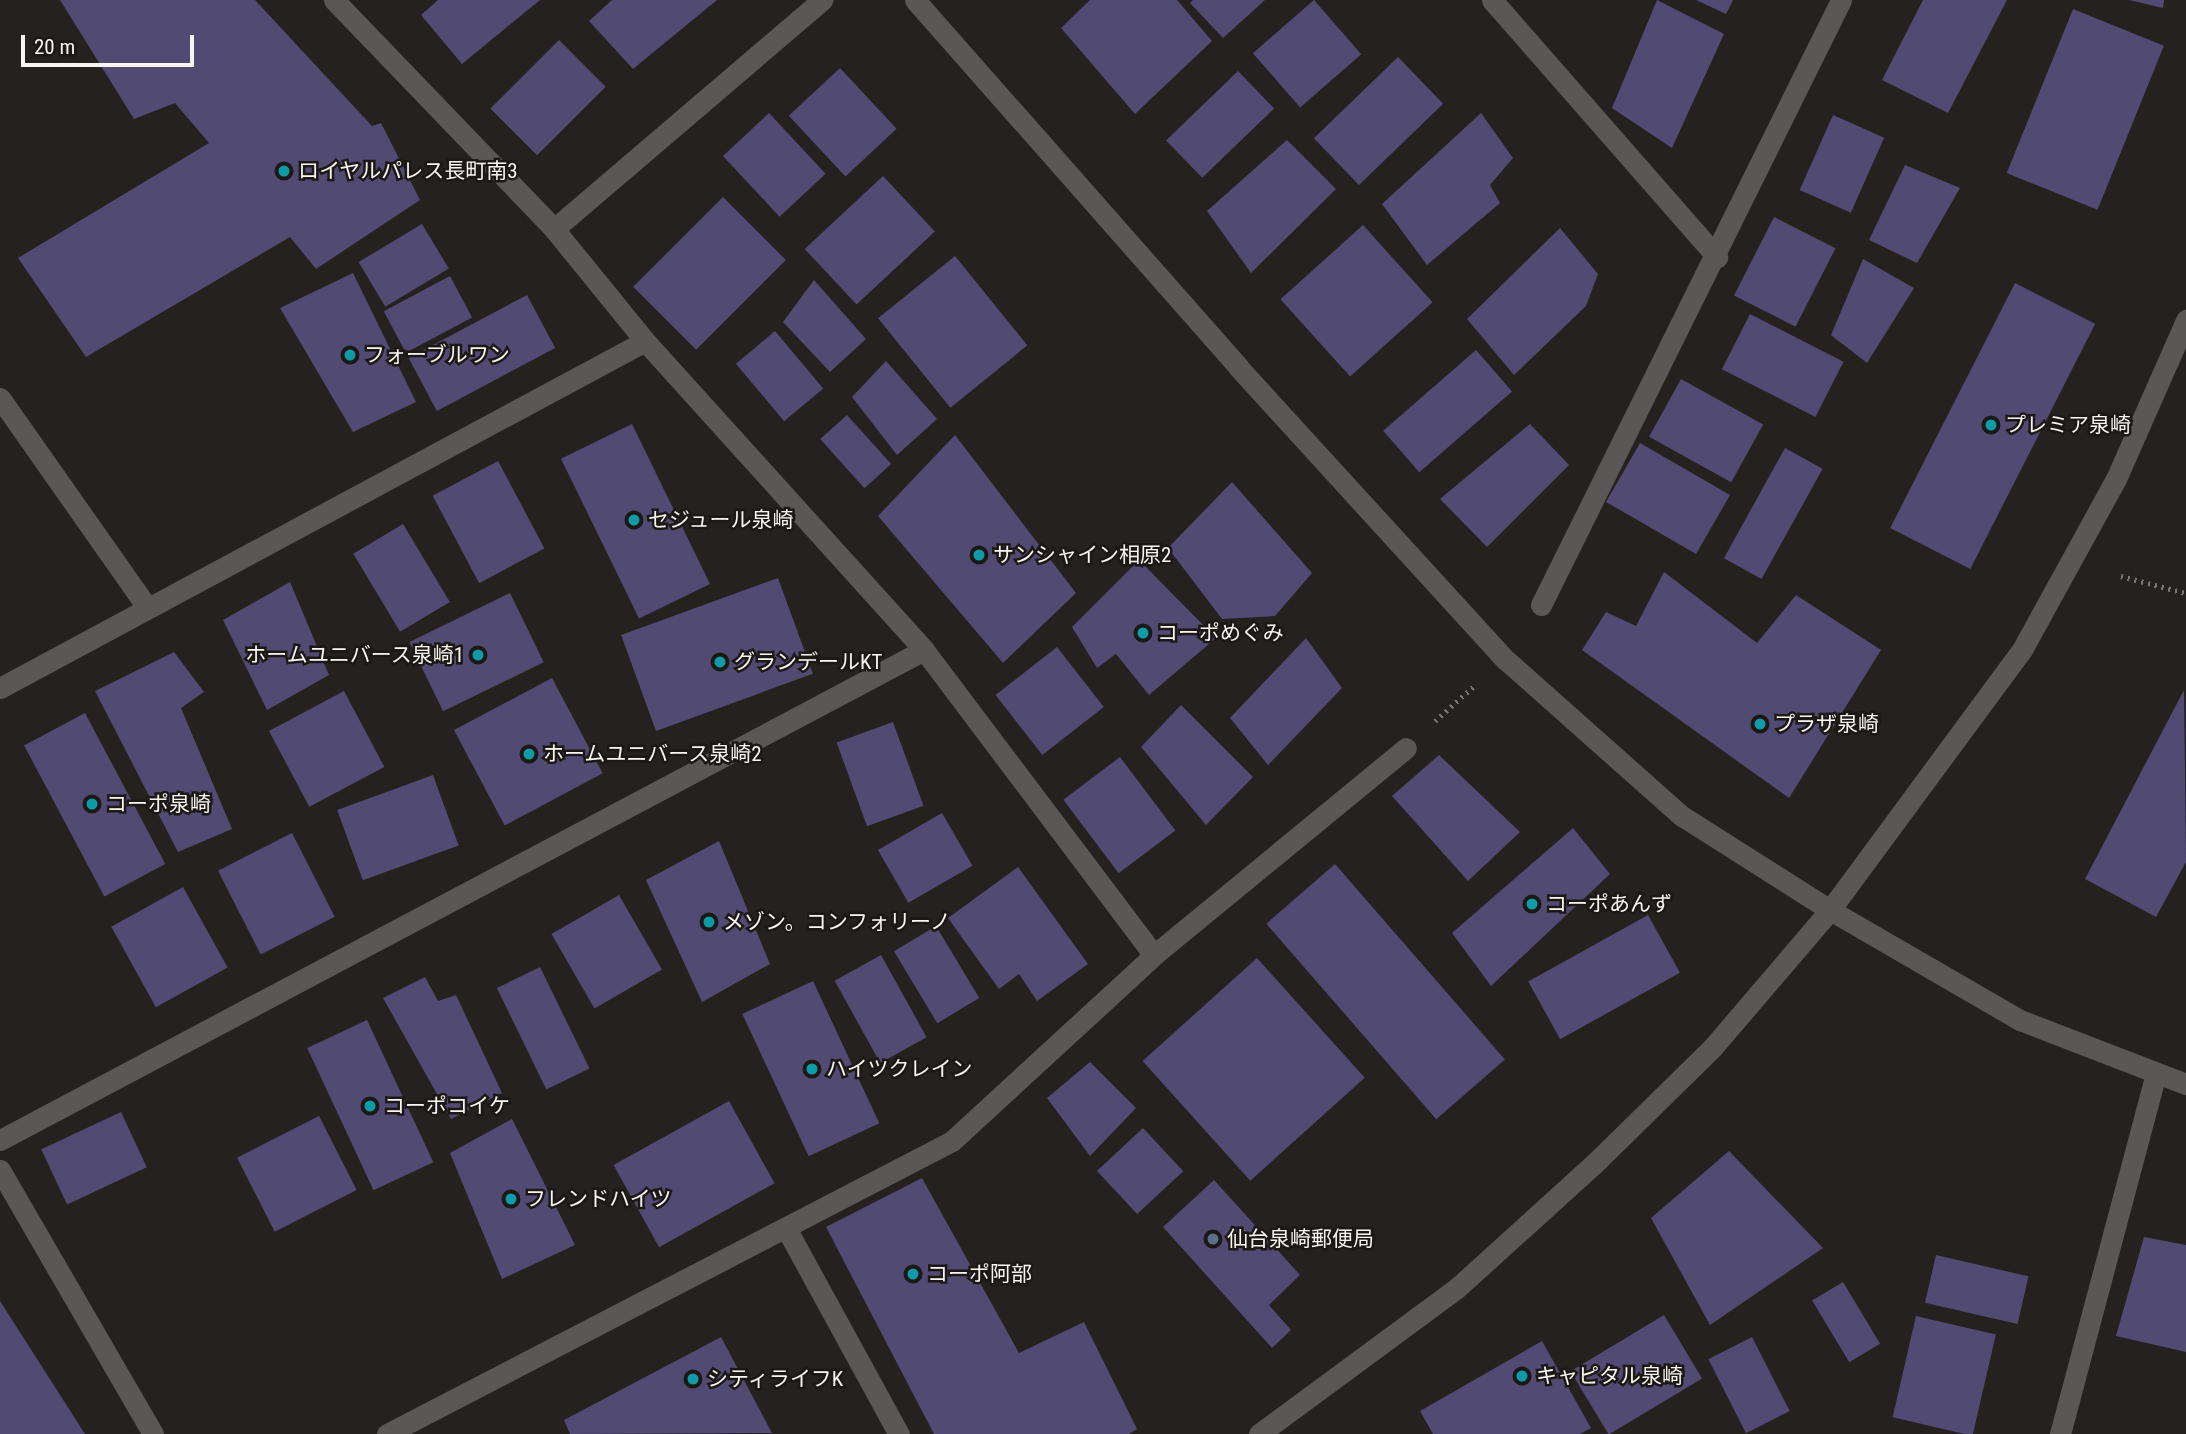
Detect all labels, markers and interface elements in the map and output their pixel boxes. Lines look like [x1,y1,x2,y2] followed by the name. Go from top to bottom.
[24,21,198,65] scale bar
[34,35,75,59] text: 20 m
[298,158,518,184] place label: ロイヤルパレス長町南3
[276,163,292,179] marker: ロイヤルパレス長町南3
[364,342,511,368] place label: フォーブルワン
[342,347,358,363] marker: フォーブルワン
[2005,412,2131,438] place label: プレミア泉崎
[1983,417,1999,433] marker: プレミア泉崎
[648,507,795,533] place label: セジュール泉崎
[626,512,642,528] marker: セジュール泉崎
[993,542,1171,568] place label: サンシャイン相原2
[971,547,987,563] marker: サンシャイン相原2
[1157,620,1283,646] place label: コーポめぐみ
[1135,625,1151,641] marker: コーポめぐみ
[244,642,464,668] place label: ホームユニバース泉崎1
[470,647,486,663] marker: ホームユニバース泉崎1
[734,649,882,675] place label: グランデールKT
[712,654,728,670] marker: グランデールKT
[1774,711,1879,737] place label: プラザ泉崎
[1752,716,1768,732] marker: プラザ泉崎
[543,741,763,767] place label: ホームユニバース泉崎2
[521,746,537,762] marker: ホームユニバース泉崎2
[106,791,211,817] place label: コーポ泉崎
[84,796,100,812] marker: コーポ泉崎
[1546,891,1672,917] place label: コーポあんず
[1524,896,1540,912] marker: コーポあんず
[723,909,953,935] place label: メゾン。コンフォリーノ
[701,914,717,930] marker: メゾン。コンフォリーノ
[826,1056,973,1082] place label: ハイツクレイン
[804,1061,820,1077] marker: ハイツクレイン
[384,1093,510,1119] place label: コーポコイケ
[362,1098,378,1114] marker: コーポコイケ
[525,1186,672,1212] place label: フレンドハイツ
[503,1191,519,1207] marker: フレンドハイツ
[1227,1226,1374,1252] place label: 仙台泉崎郵便局
[1205,1231,1221,1247] marker: 仙台泉崎郵便局
[927,1261,1032,1287] place label: コーポ阿部
[905,1266,921,1282] marker: コーポ阿部
[1536,1363,1683,1389] place label: キャピタル泉崎
[707,1366,844,1392] place label: シティライフK
[1514,1368,1530,1384] marker: キャピタル泉崎
[685,1371,701,1387] marker: シティライフK

